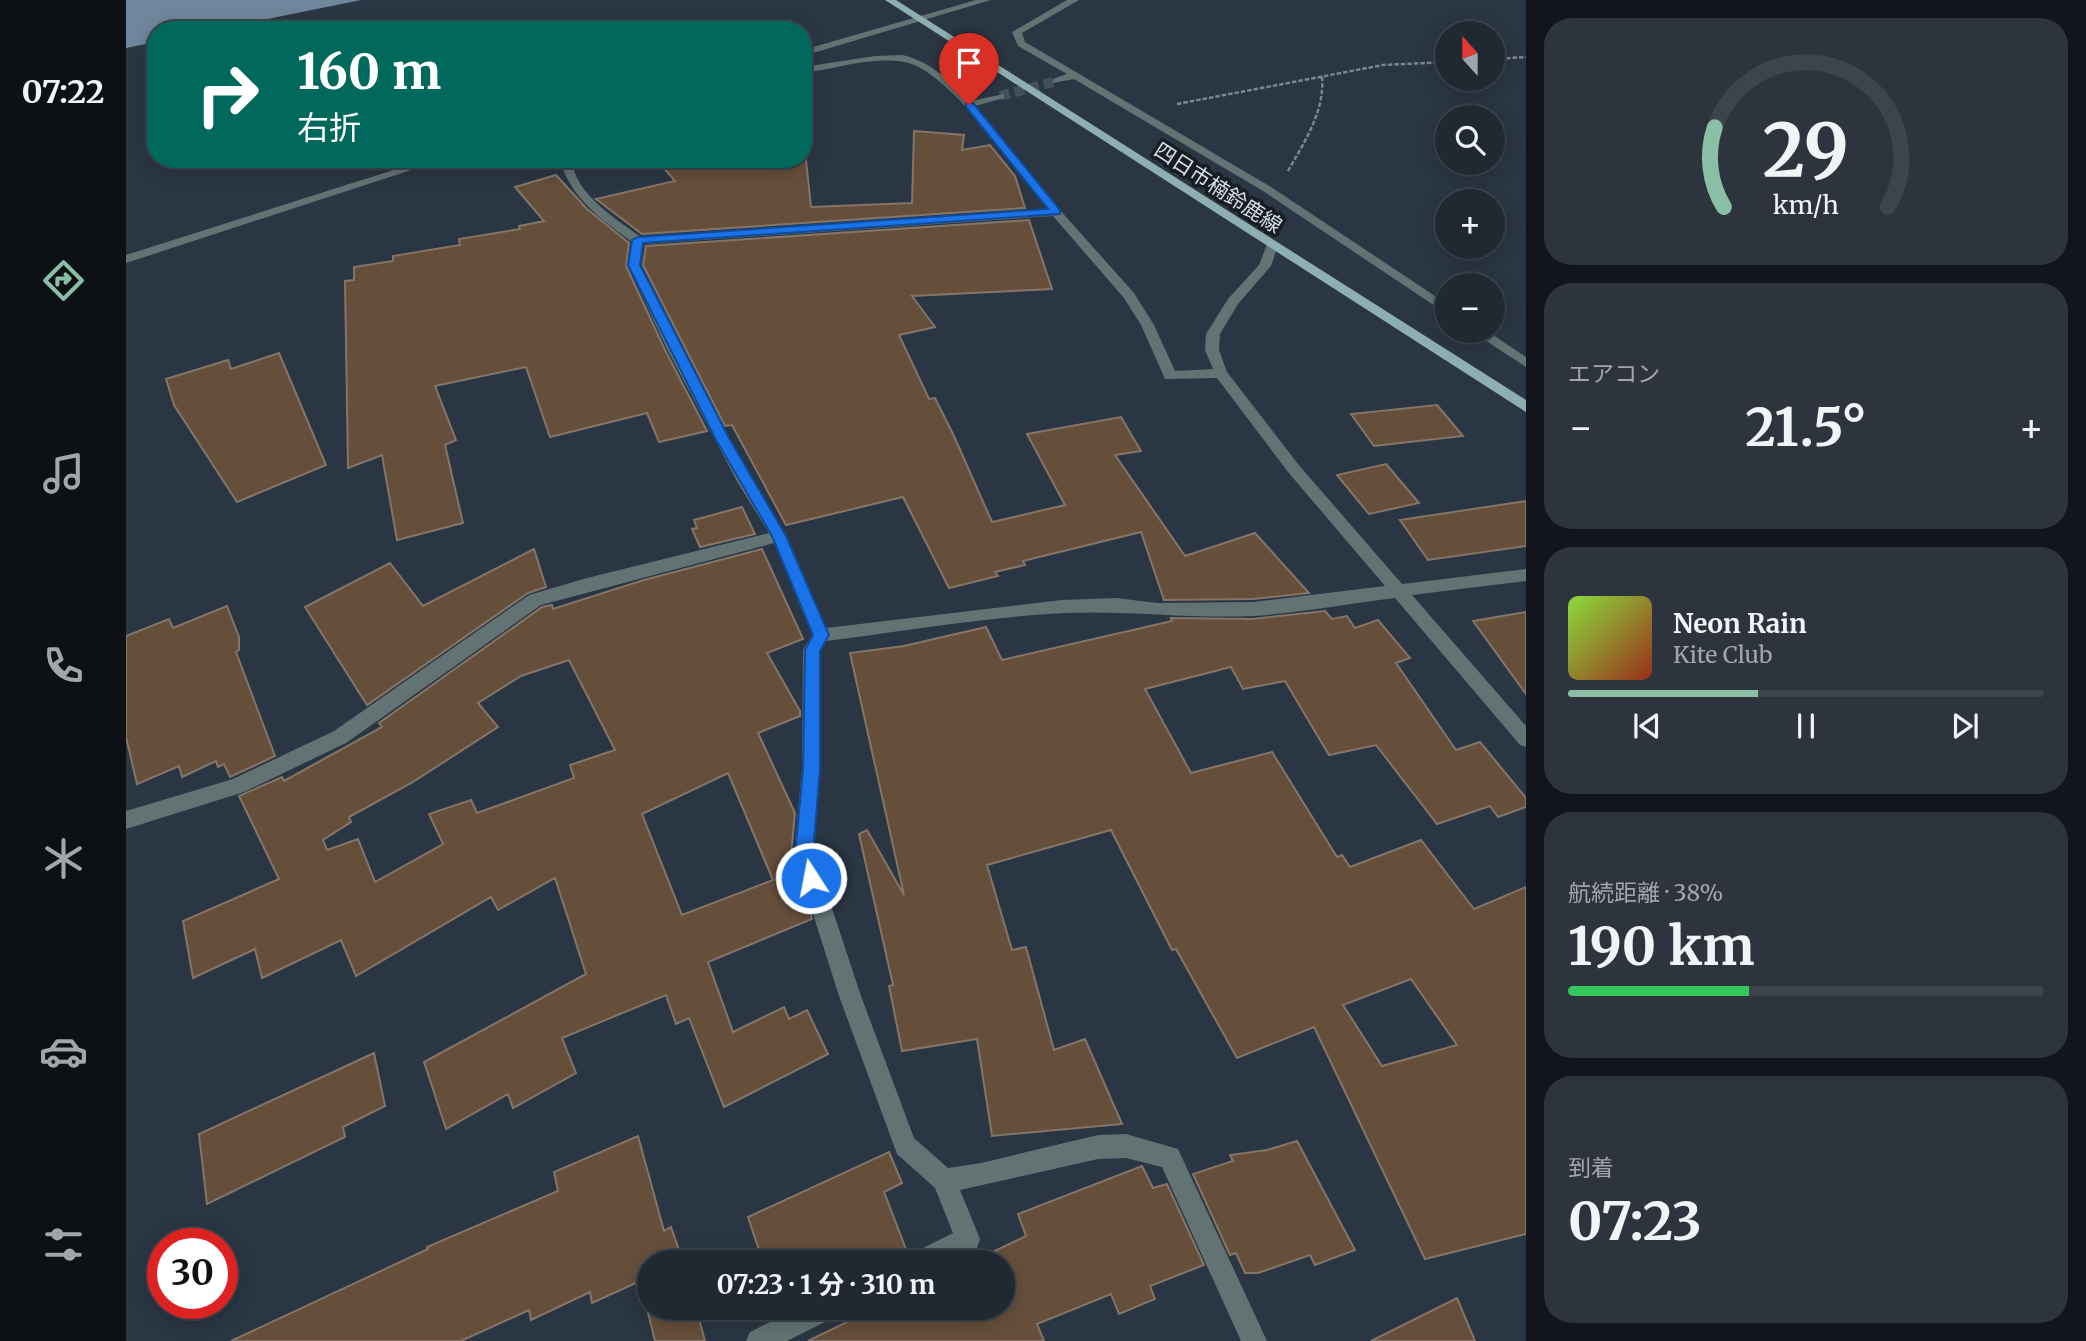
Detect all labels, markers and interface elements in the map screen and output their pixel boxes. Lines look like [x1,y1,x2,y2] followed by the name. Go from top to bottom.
[1435,21,1505,91] north arrow
[1435,21,1505,343] map controls
[939,33,999,105] pin
[297,41,441,102] text: 160 m
[950,44,988,82] icon: arrive
[182,49,273,140] icon: right
[21,72,105,112] text: 07:22
[1435,105,1505,175] button: search
[1763,106,1849,198] text: 29
[297,108,361,148] text: 右折
[1149,136,1287,239] street label: 四日市楠鈴鹿線
[1435,189,1505,259] button: +
[1773,189,1839,221] text: km/h
[39,256,88,305] icon: directions
[1435,273,1505,343] button: −
[1568,359,1660,388] text: エアコン
[1745,395,1867,460] text: 21.5°
[1568,404,1593,451] text: −
[2019,404,2044,451] text: +
[39,449,88,498] icon: music
[1673,607,1807,640] text: Neon Rain
[1673,640,1772,669] text: Kite Club
[39,641,88,690] icon: phone
[1628,707,1666,745] icon: previous
[1787,707,1825,745] icon: pause
[1946,707,1984,745] icon: next
[39,834,88,883] icon: climate
[774,841,848,915] position arrow
[1568,878,1723,907] text: 航続距離 · 38%
[1568,914,1754,979] text: 190 km
[39,1027,88,1076] icon: car
[1568,1153,1614,1182] text: 到着
[1568,1189,1702,1254] text: 07:23
[39,1220,88,1269] icon: filters
[147,1228,238,1319] speed limit sign: 30
[717,1268,935,1301] text: 07:23 · 1 分 · 310 m

